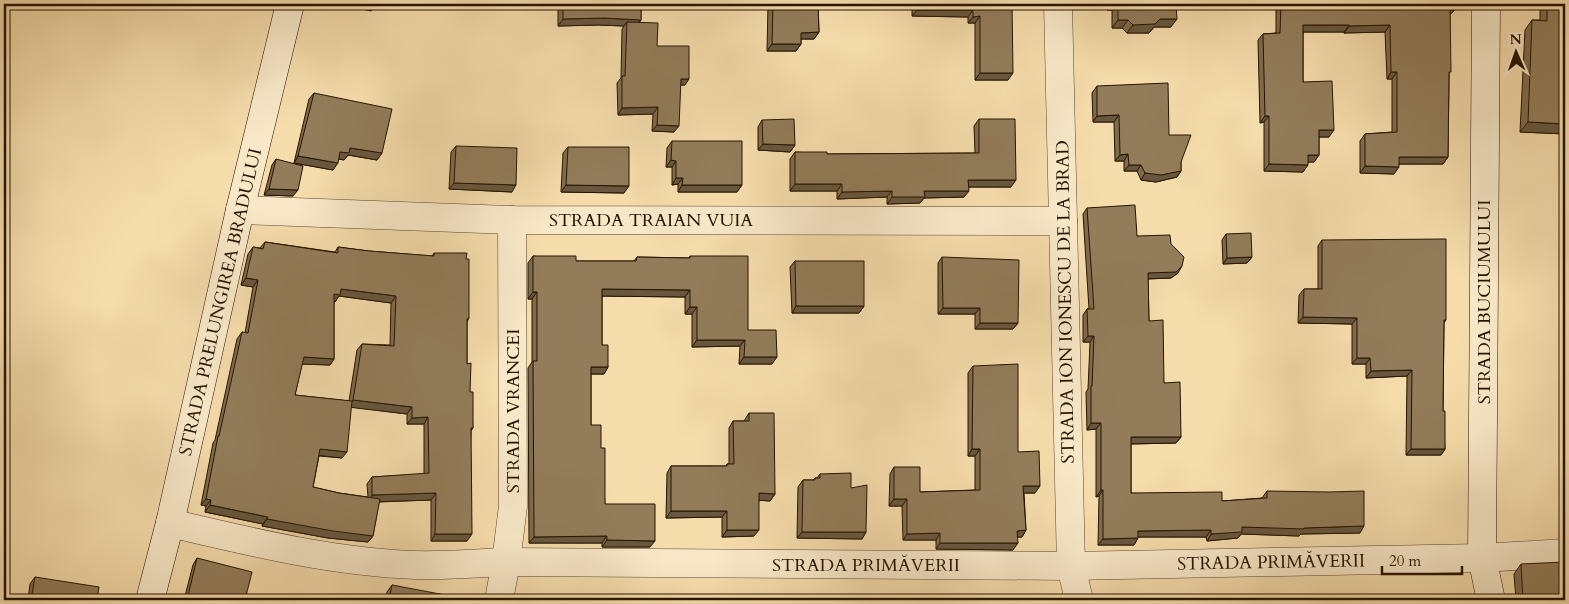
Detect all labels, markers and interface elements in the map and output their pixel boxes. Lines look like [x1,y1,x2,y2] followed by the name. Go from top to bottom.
[1492,28,1542,78] north arrow
[1509,30,1522,49] text: N
[1050,140,1081,464] street label: STRADA ION IONESCU DE LA BRAD
[173,146,268,458] street label: STRADA PRELUNGIREA BRADULUI
[1472,200,1497,404] street label: STRADA BUCIUMULUI
[549,208,753,233] street label: STRADA TRAIAN VUIA
[501,329,526,493] street label: STRADA VRANCEI
[1382,544,1462,576] scale bar
[1177,548,1365,577] street label: STRADA PRIMĂVERII
[1389,551,1421,571] text: 20 m
[772,553,960,578] street label: STRADA PRIMĂVERII

